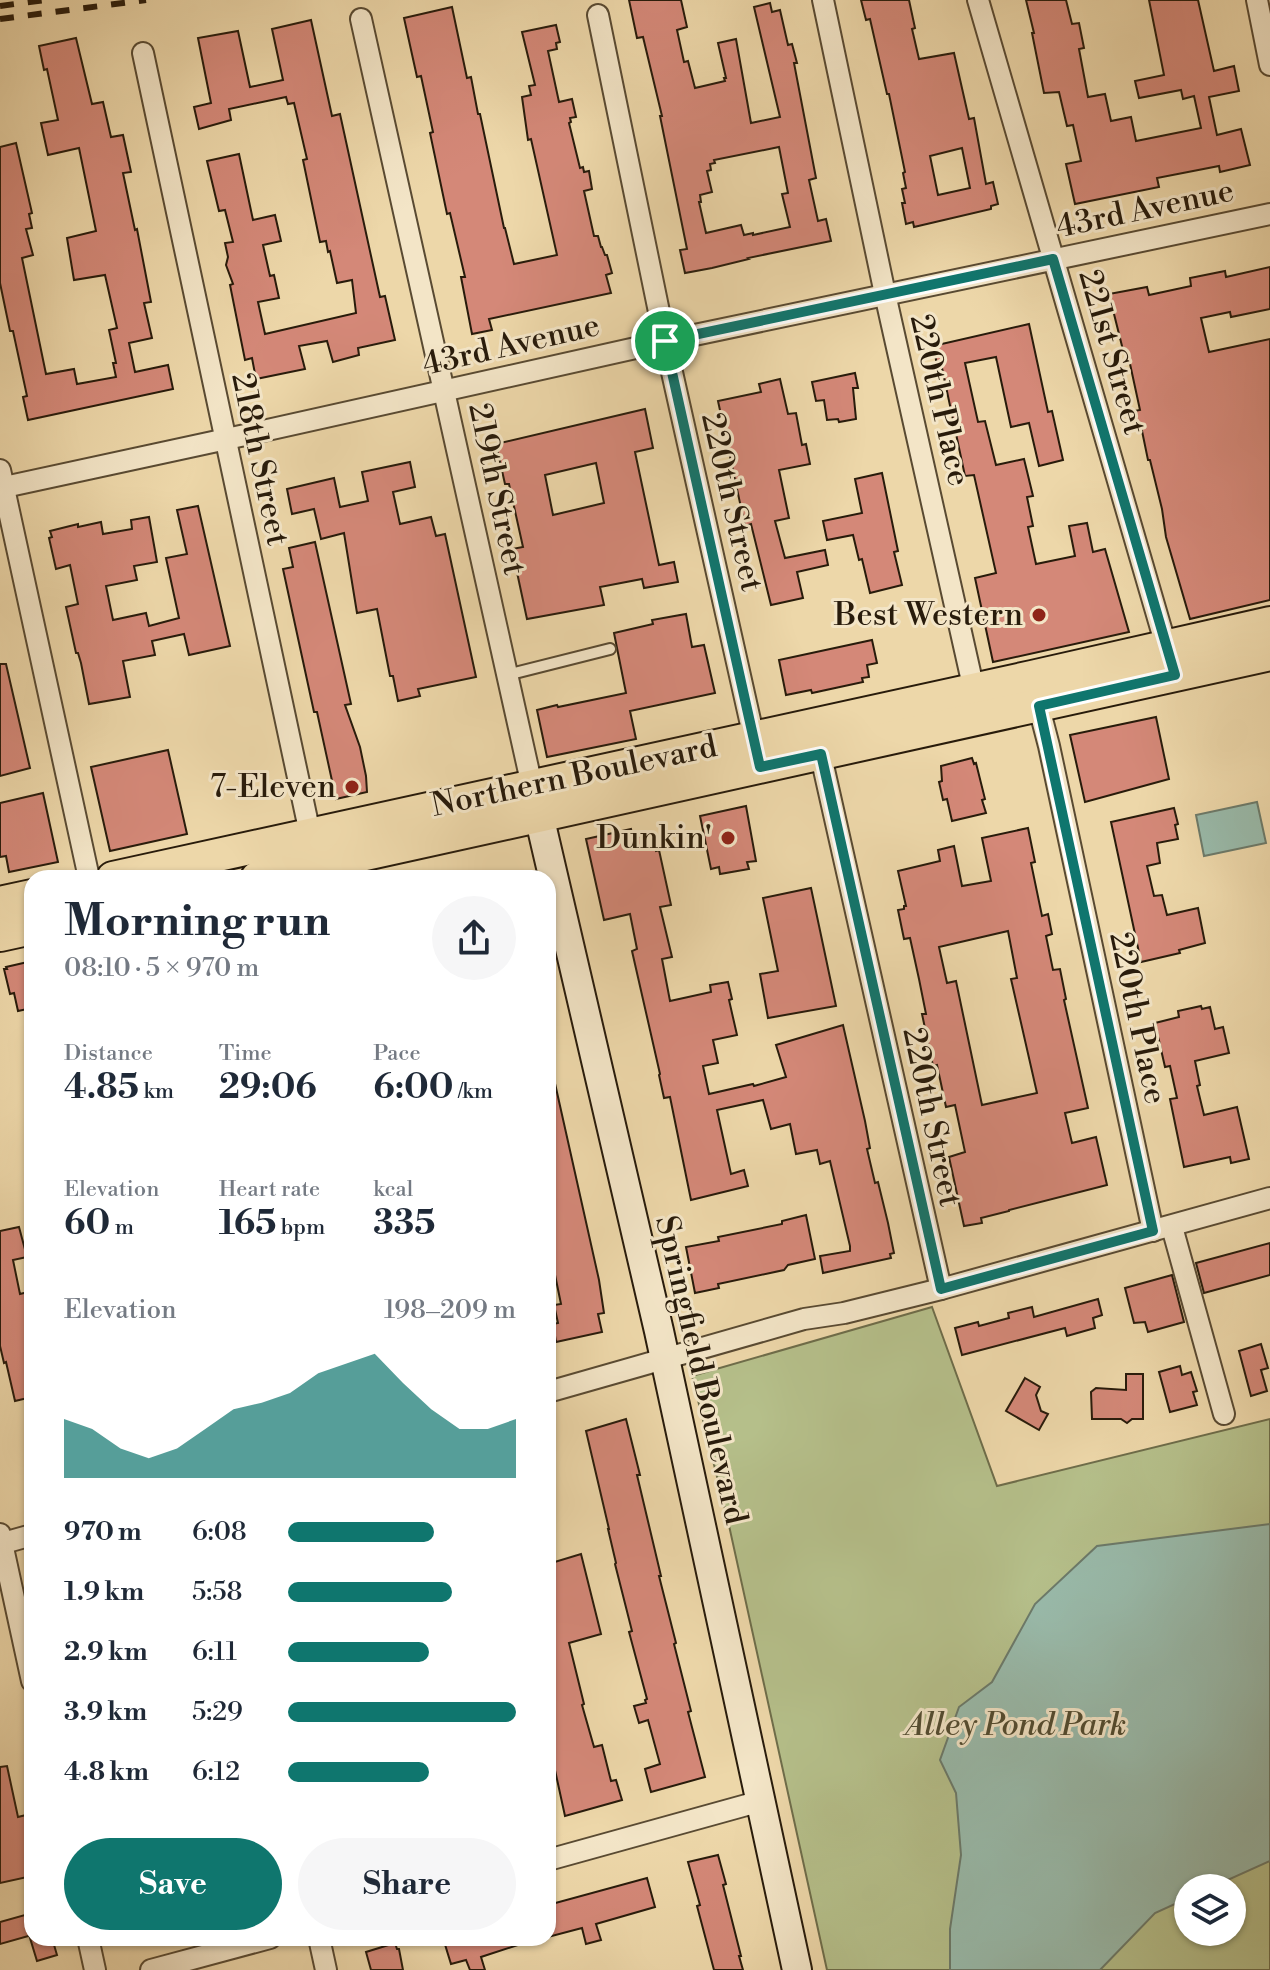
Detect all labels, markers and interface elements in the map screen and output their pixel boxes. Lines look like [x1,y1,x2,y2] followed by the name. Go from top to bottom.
[1053,171,1237,247] street label: 43rd Avenue
[1069,265,1155,439] street label: 221st Street
[419,305,603,385] street label: 43rd Avenue
[631,307,699,375] pin
[901,310,979,490] street label: 220th Place
[643,319,687,363] icon: arrive
[222,369,298,549] street label: 218th Street
[459,399,535,579] street label: 219th Street
[692,409,772,595] street label: 220th Street
[833,595,1023,635] place label: Best Western
[1030,606,1048,624] marker: Best Western
[427,726,721,826] street label: Northern Boulevard
[210,767,336,807] place label: 7-Eleven
[343,778,361,796] marker: 7-Eleven
[596,818,712,858] place label: Dunkin'
[719,829,737,847] marker: Dunkin'
[64,894,330,949] text: Morning run
[432,896,516,980] button: share
[1100,928,1176,1108] street label: 220th Place
[64,952,259,984] text: 08:10 · 5 × 970 m
[894,1024,970,1210] street label: 220th Street
[64,1040,153,1067] text: Distance
[219,1040,272,1067] text: Time
[373,1040,421,1067] text: Pace
[64,1067,139,1109] text: 4.85
[219,1067,317,1109] text: 29:06
[373,1067,454,1109] text: 6:00
[139,1078,174,1105] text: km
[454,1078,493,1105] text: /km
[64,1176,159,1203] text: Elevation
[219,1176,320,1203] text: Heart rate
[373,1176,413,1203] text: kcal
[64,1203,110,1245] text: 60
[219,1203,276,1245] text: 165
[373,1203,435,1245] text: 335
[646,1212,756,1528] street label: Springfield Boulevard
[110,1214,134,1241] text: m
[276,1214,325,1241] text: bpm
[64,1294,177,1326] text: Elevation
[384,1294,516,1326] text: 198–209 m
[64,1516,142,1548] text: 970 m
[192,1516,247,1548] text: 6:08
[64,1576,144,1608] text: 1.9 km
[192,1576,242,1608] text: 5:58
[64,1636,148,1668] text: 2.9 km
[192,1636,237,1668] text: 6:11
[64,1696,147,1728] text: 3.9 km
[192,1696,243,1728] text: 5:29
[902,1705,1127,1745] park label: Alley Pond Park
[64,1756,149,1788] text: 4.8 km
[192,1756,240,1788] text: 6:12
[64,1838,282,1930] button: Save
[298,1838,516,1930] button: Share
[1174,1874,1246,1946] map controls
[1174,1874,1246,1946] button: layers

